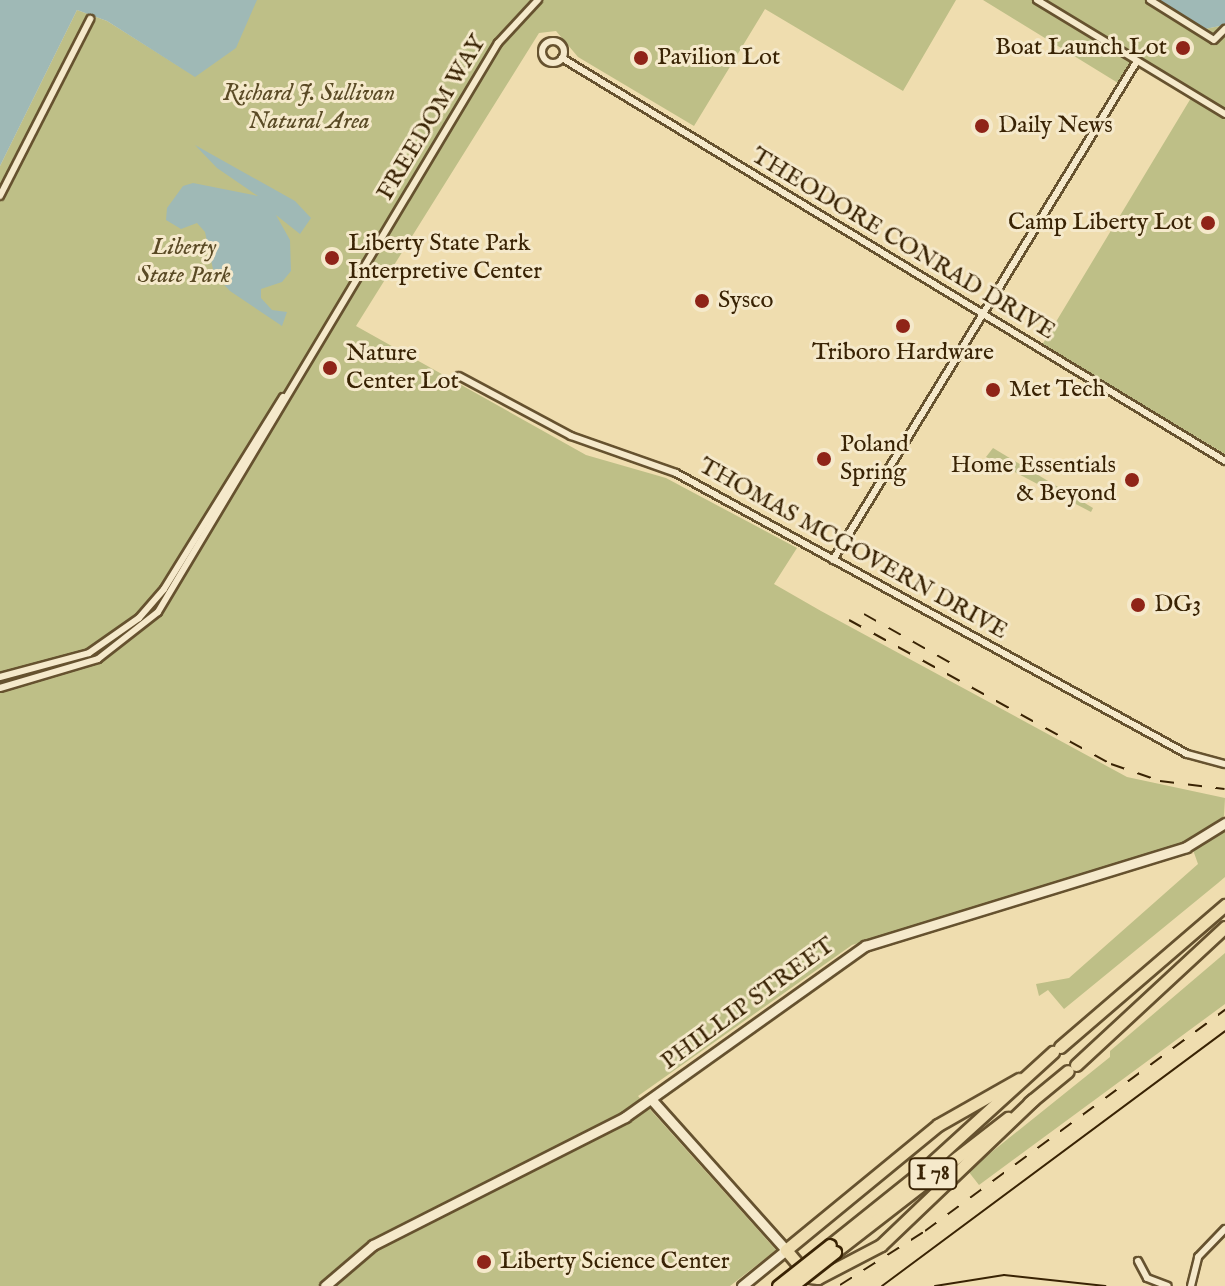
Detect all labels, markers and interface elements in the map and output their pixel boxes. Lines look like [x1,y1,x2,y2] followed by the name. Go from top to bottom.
[371,30,493,206] street label: FREEDOM WAY
[995,34,1167,62] place label: Boat Launch Lot
[1174,39,1192,57] marker: Boat Launch Lot
[657,44,780,72] place label: Pavilion Lot
[632,49,650,67] marker: Pavilion Lot
[223,80,395,136] park label: Richard J. Sullivan Natural Area
[998,112,1113,140] place label: Daily News
[973,117,991,135] marker: Daily News
[746,142,1060,346] street label: THEODORE CONRAD DRIVE
[1008,209,1192,237] place label: Camp Liberty Lot
[1199,214,1217,232] marker: Camp Liberty Lot
[348,230,542,286] place label: Liberty State Park Interpretive Center
[137,234,231,290] park label: Liberty State Park
[323,249,341,267] marker: Liberty State Park Interpretive Center
[718,287,774,315] place label: Sysco
[693,292,711,310] marker: Sysco
[894,317,912,335] marker: Triboro Hardware
[812,339,994,367] place label: Triboro Hardware
[346,340,459,396] place label: Nature Center Lot
[321,359,339,377] marker: Nature Center Lot
[1009,376,1105,404] place label: Met Tech
[984,381,1002,399] marker: Met Tech
[840,431,909,487] place label: Poland Spring
[815,450,833,468] marker: Poland Spring
[694,452,1012,646] street label: THOMAS MCGOVERN DRIVE
[951,452,1116,508] place label: Home Essentials & Beyond
[1123,471,1141,489] marker: Home Essentials & Beyond
[1154,591,1201,619] place label: DG3
[1129,596,1147,614] marker: DG3
[656,932,840,1076] street label: PHILLIP STREET
[907,1156,959,1192] road number: I 78
[500,1248,730,1276] place label: Liberty Science Center
[475,1253,493,1271] marker: Liberty Science Center

